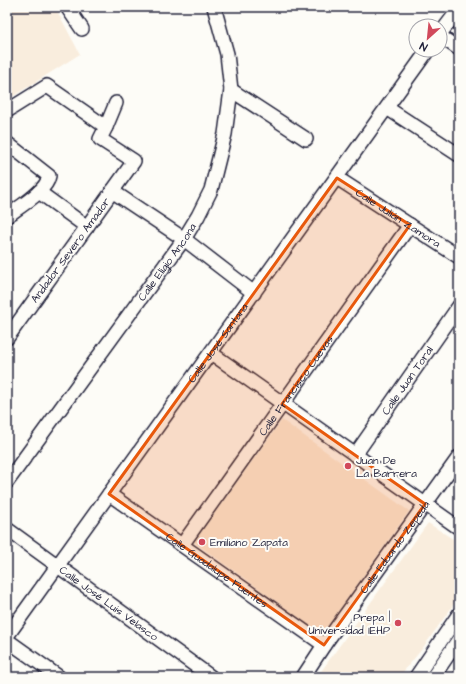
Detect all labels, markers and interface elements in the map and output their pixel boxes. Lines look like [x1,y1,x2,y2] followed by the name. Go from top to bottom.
[408,18,448,58] north arrow
[417,38,430,55] text: N
[353,185,444,251] street label: Calle Julián Zamora
[27,195,114,306] street label: Andador Severo Amador
[134,220,200,304] street label: Calle Eligio Ancona
[184,300,252,386] street label: Calle José Santana
[255,332,337,439] street label: Calle Francisco Cuevas
[378,343,437,418] street label: Calle Juan Toral
[356,453,417,481] place label: Juan De La Barrera
[343,461,353,471] marker: Juan De La Barrera
[356,498,433,597] street label: Calle Eduardo Zepeda
[163,529,271,612] street label: Calle Guadalupe Fuentes
[210,535,288,550] place label: Emiliano Zapata
[197,537,207,547] marker: Emiliano Zapata
[56,562,162,645] street label: Calle José Luis Velasco
[309,610,390,638] place label: Prepa | Universidad IEHP
[393,618,403,628] marker: Prepa | Universidad IEHP

